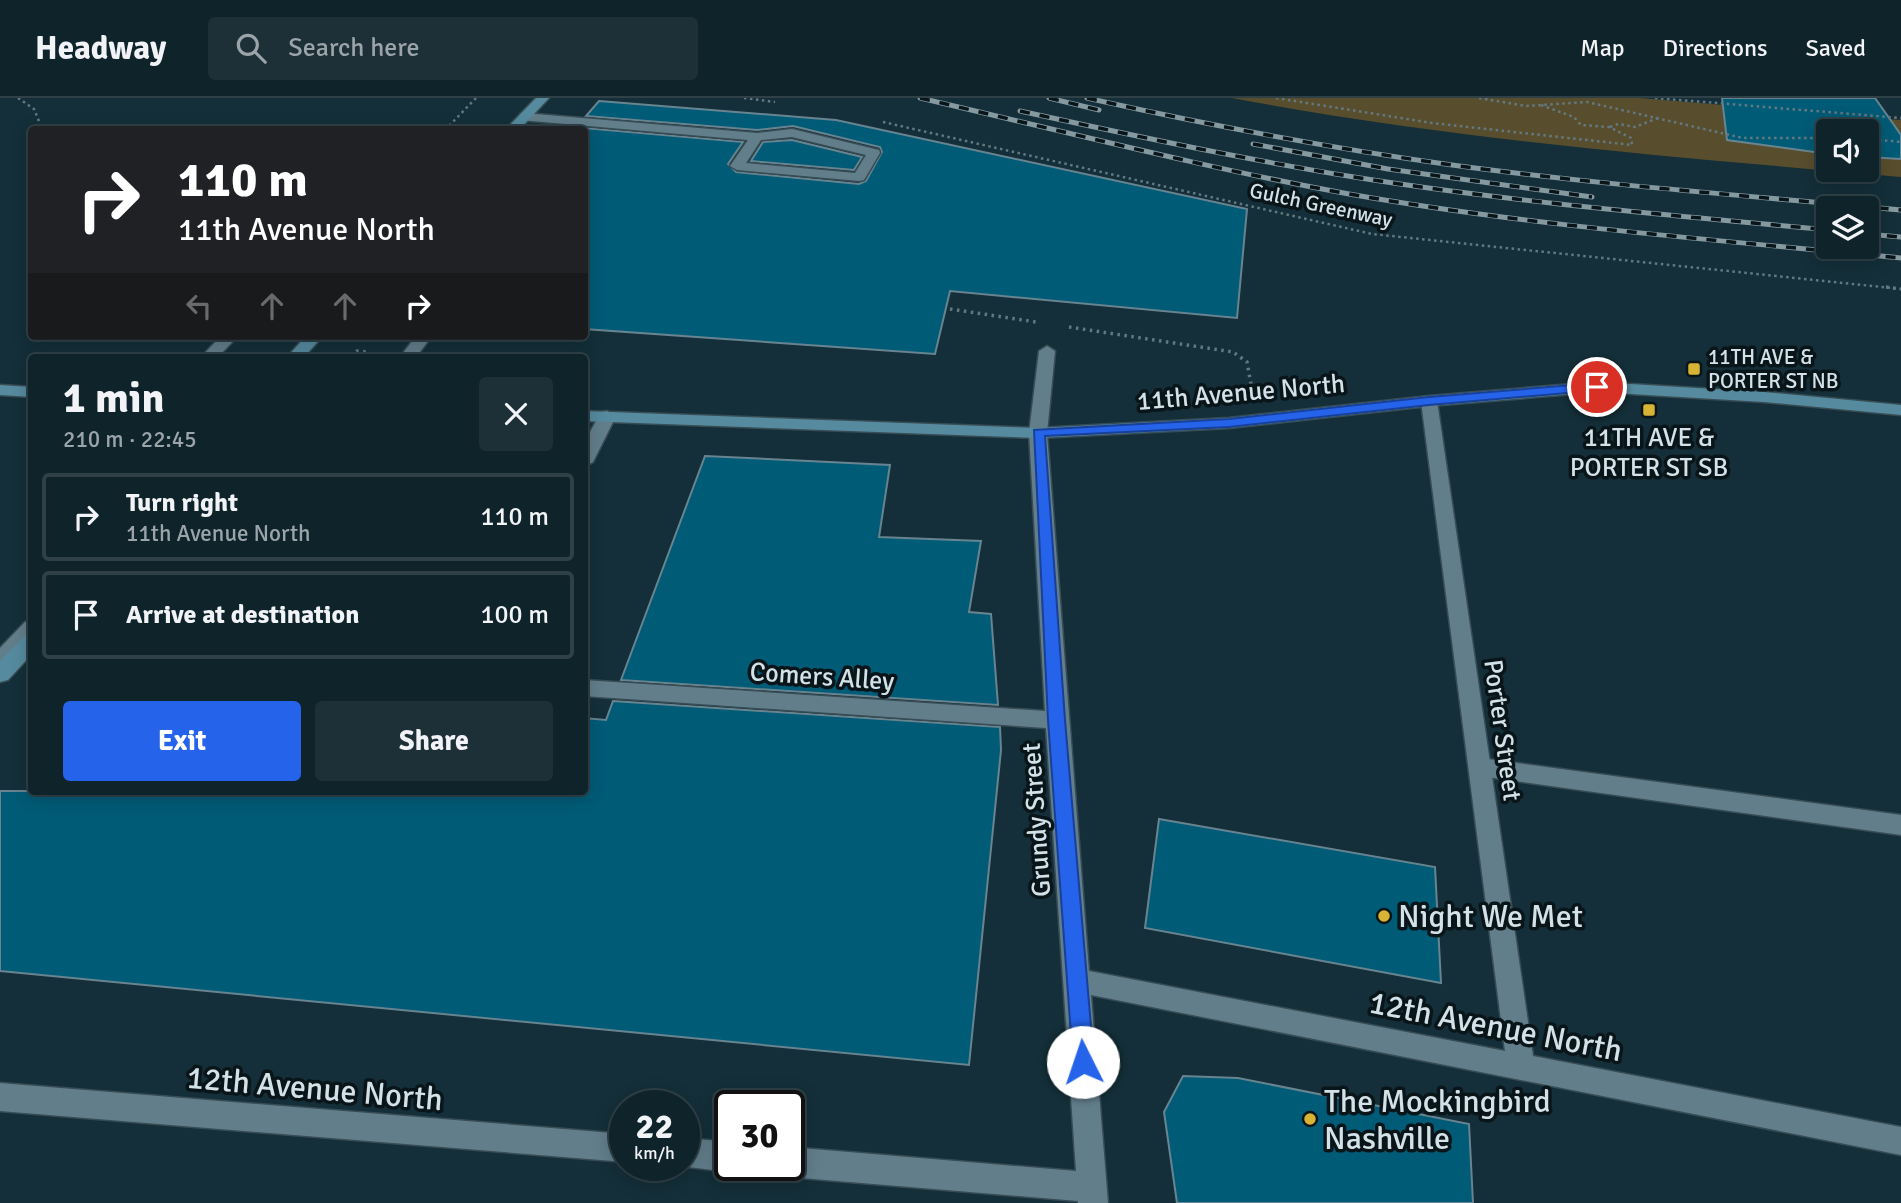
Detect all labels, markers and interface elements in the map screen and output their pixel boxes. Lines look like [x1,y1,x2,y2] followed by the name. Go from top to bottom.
[208,17,698,80] search box
[35,28,166,69] text: Headway
[232,29,270,67] icon: search
[288,32,419,64] text: Search here
[1580,33,1625,63] text: Map
[1663,33,1768,63] text: Directions
[1806,33,1866,63] text: Saved
[1816,119,1879,259] map controls
[1816,119,1879,182] button: sound
[178,150,308,210] text: 110 m
[63,154,154,245] icon: right
[1247,177,1395,233] street label: Gulch Greenway
[1816,196,1879,259] button: layers
[178,210,435,249] text: 11th Avenue North
[180,287,218,325] icon: left
[253,287,291,325] icon: ahead
[326,287,364,325] icon: ahead
[399,287,437,325] icon: right
[1708,344,1839,394] place label: 11TH AVE & PORTER ST NB
[1567,357,1627,417] pin
[1686,361,1702,377] marker: 11TH AVE & PORTER ST NB
[1136,368,1346,418] street label: 11th Avenue North
[1578,368,1616,406] icon: arrive
[63,373,164,424] text: 1 min
[479,377,553,451] button: close
[1641,402,1657,418] marker: 11TH AVE & PORTER ST SB
[1570,422,1728,484] place label: 11TH AVE & PORTER ST SB
[63,425,197,454] text: 210 m · 22:45
[126,487,238,519] text: Turn right
[67,498,105,536] icon: right
[480,501,549,533] text: 110 m
[126,519,311,548] text: 11th Avenue North
[67,596,105,634] icon: arrive
[126,599,359,631] text: Arrive at destination
[480,599,549,631] text: 100 m
[749,656,895,698] street label: Comers Alley
[1476,657,1528,803] street label: Porter Street
[63,701,301,781] button: Exit
[315,701,553,781] button: Share
[1016,742,1058,898] street label: Grundy Street
[1398,897,1583,936] place label: Night We Met
[1376,908,1392,924] marker: Night We Met
[1366,983,1626,1070] street label: 12th Avenue North
[1046,1025,1120,1099] position arrow
[185,1058,445,1119] street label: 12th Avenue North
[1324,1082,1551,1158] place label: The Mockingbird Nashville
[714,1090,805,1181] speed limit sign: 30
[636,1105,673,1148] text: 22
[1302,1111,1318,1127] marker: The Mockingbird Nashville
[634,1142,675,1164] text: km/h

